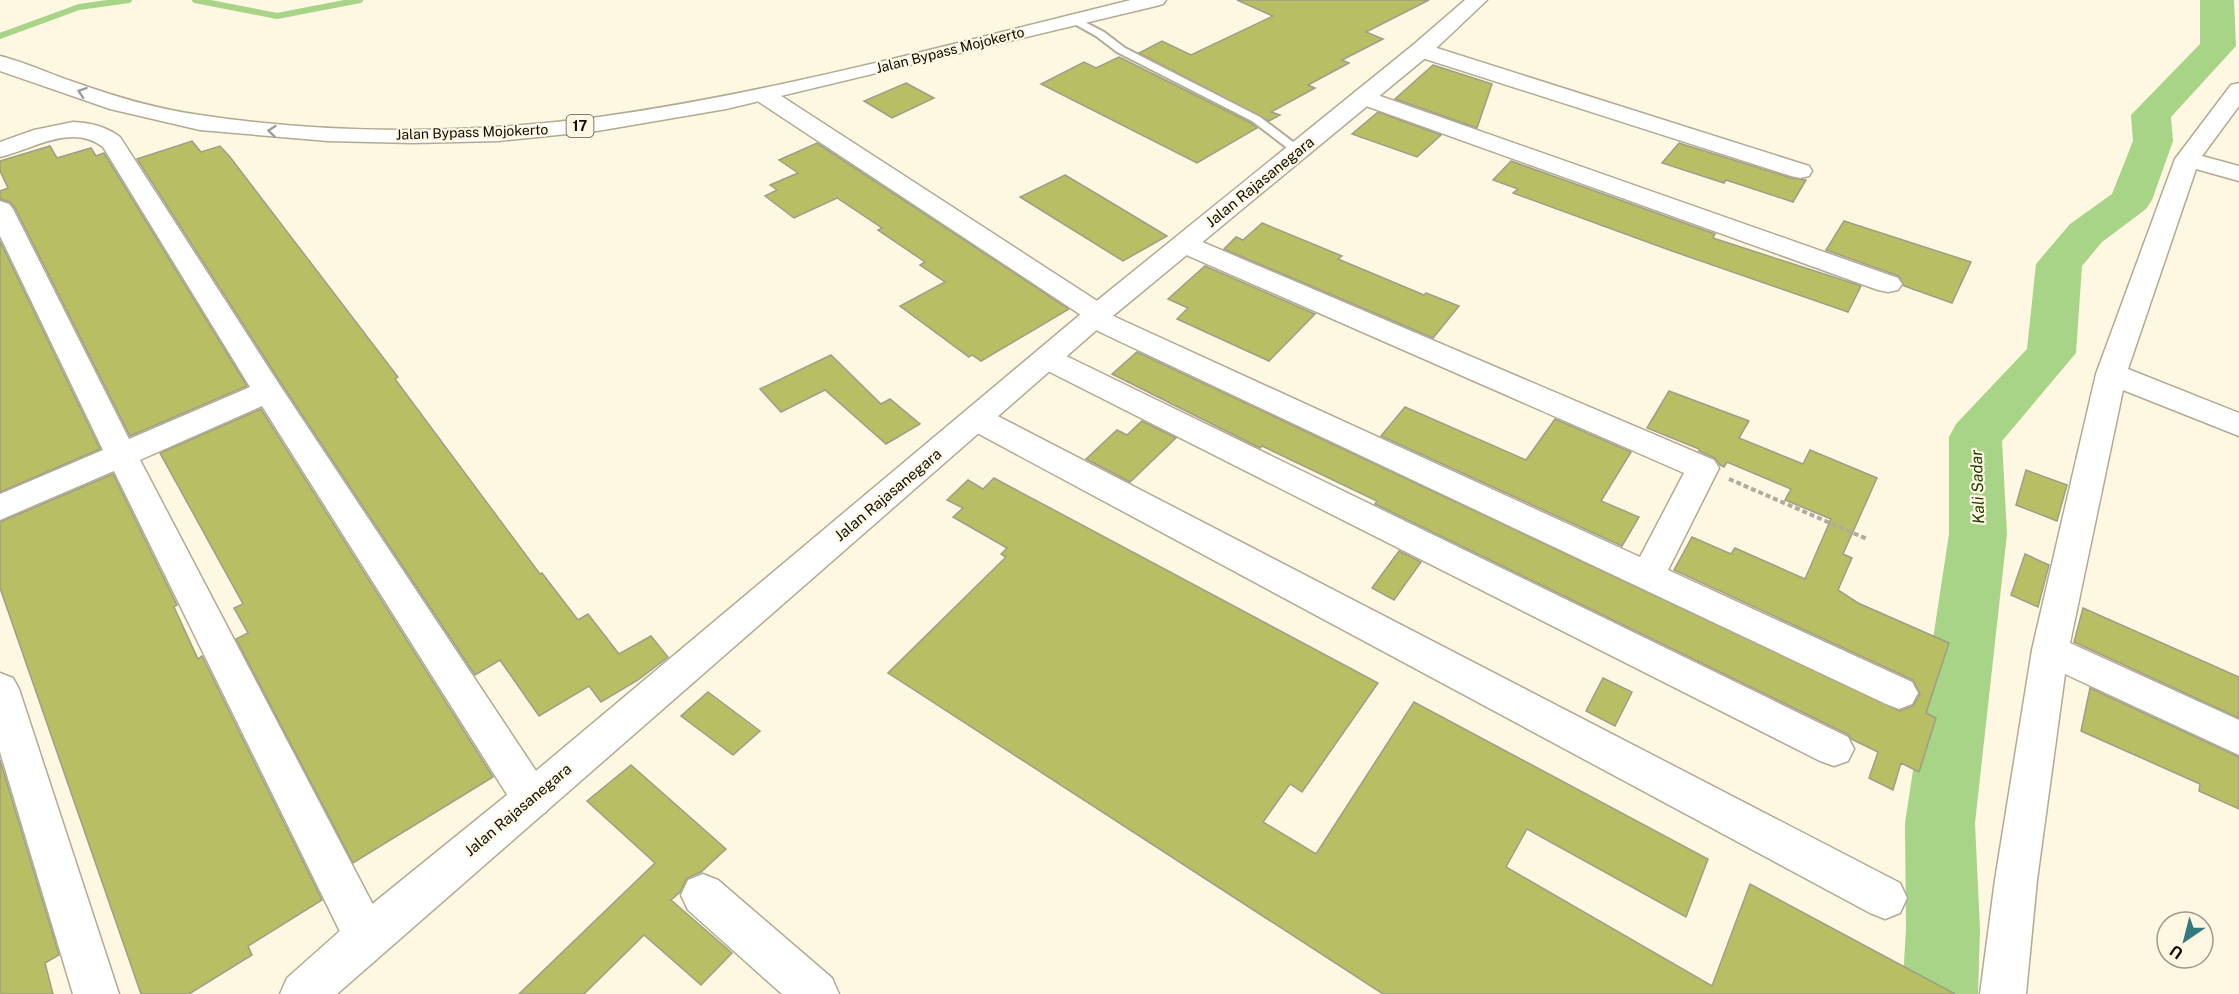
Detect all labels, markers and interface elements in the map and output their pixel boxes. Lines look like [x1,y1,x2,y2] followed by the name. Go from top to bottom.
[874,24,1026,76] street label: Jalan Bypass Mojokerto
[77,87,88,100] one-way arrow
[566,115,594,137] road number: 17
[395,121,549,143] street label: Jalan Bypass Mojokerto
[268,125,277,138] one-way arrow
[1202,133,1317,230] street label: Jalan Rajasanegara
[831,445,944,544] street label: Jalan Rajasanegara
[1967,449,1988,524] water label: Kali Sadar
[461,760,574,859] street label: Jalan Rajasanegara
[2155,910,2215,970] north arrow
[2166,941,2187,963] text: U

